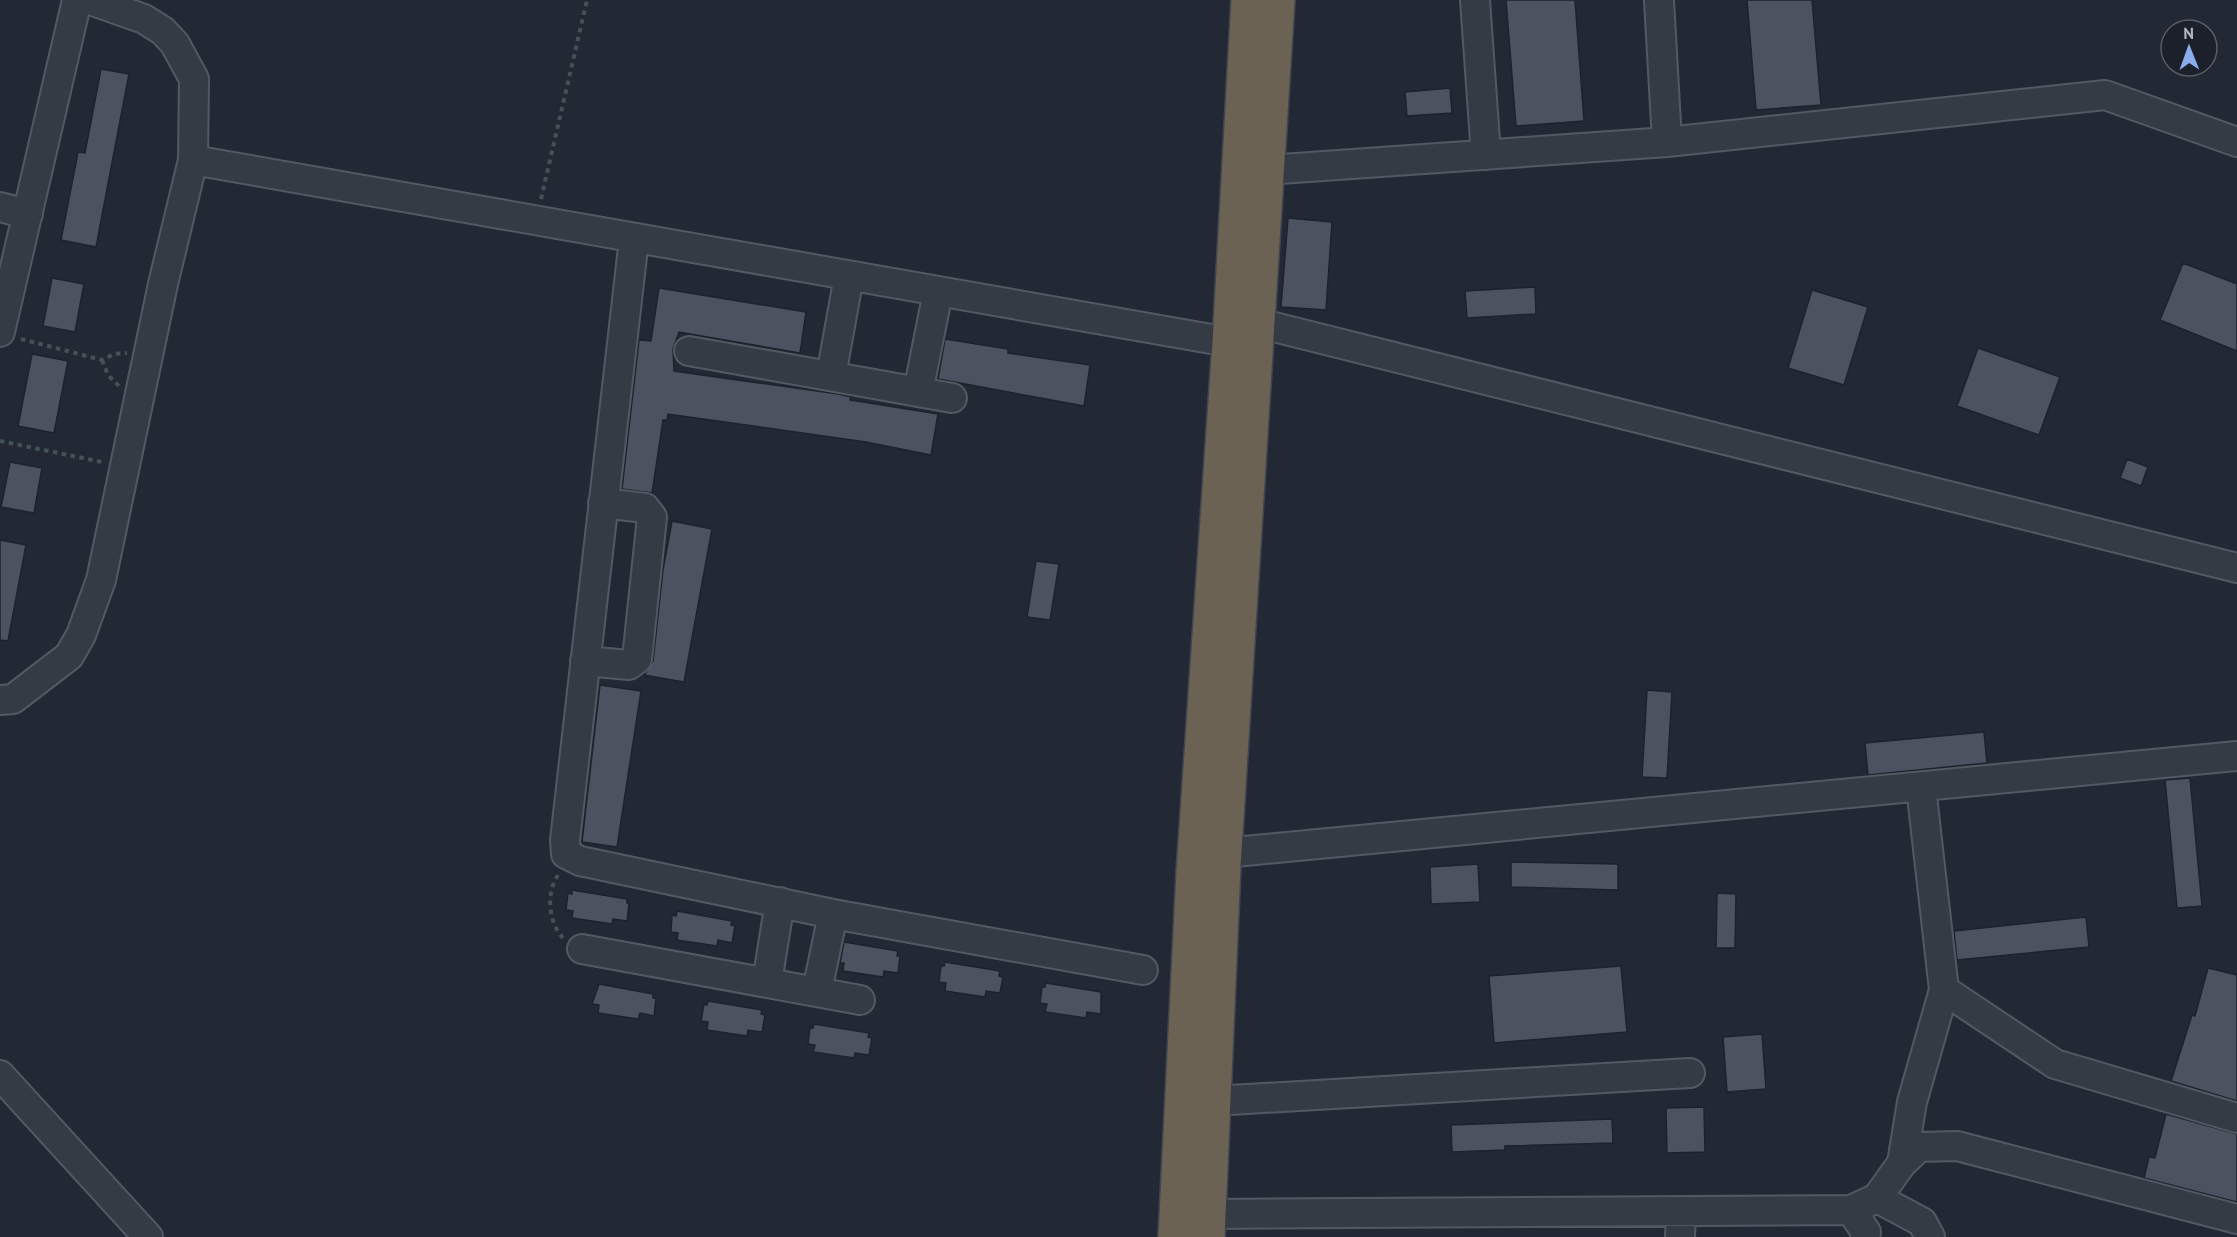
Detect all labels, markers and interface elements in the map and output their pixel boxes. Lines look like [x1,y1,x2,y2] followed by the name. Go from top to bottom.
[2159,18,2219,78] north arrow
[2183,23,2194,43] text: N

